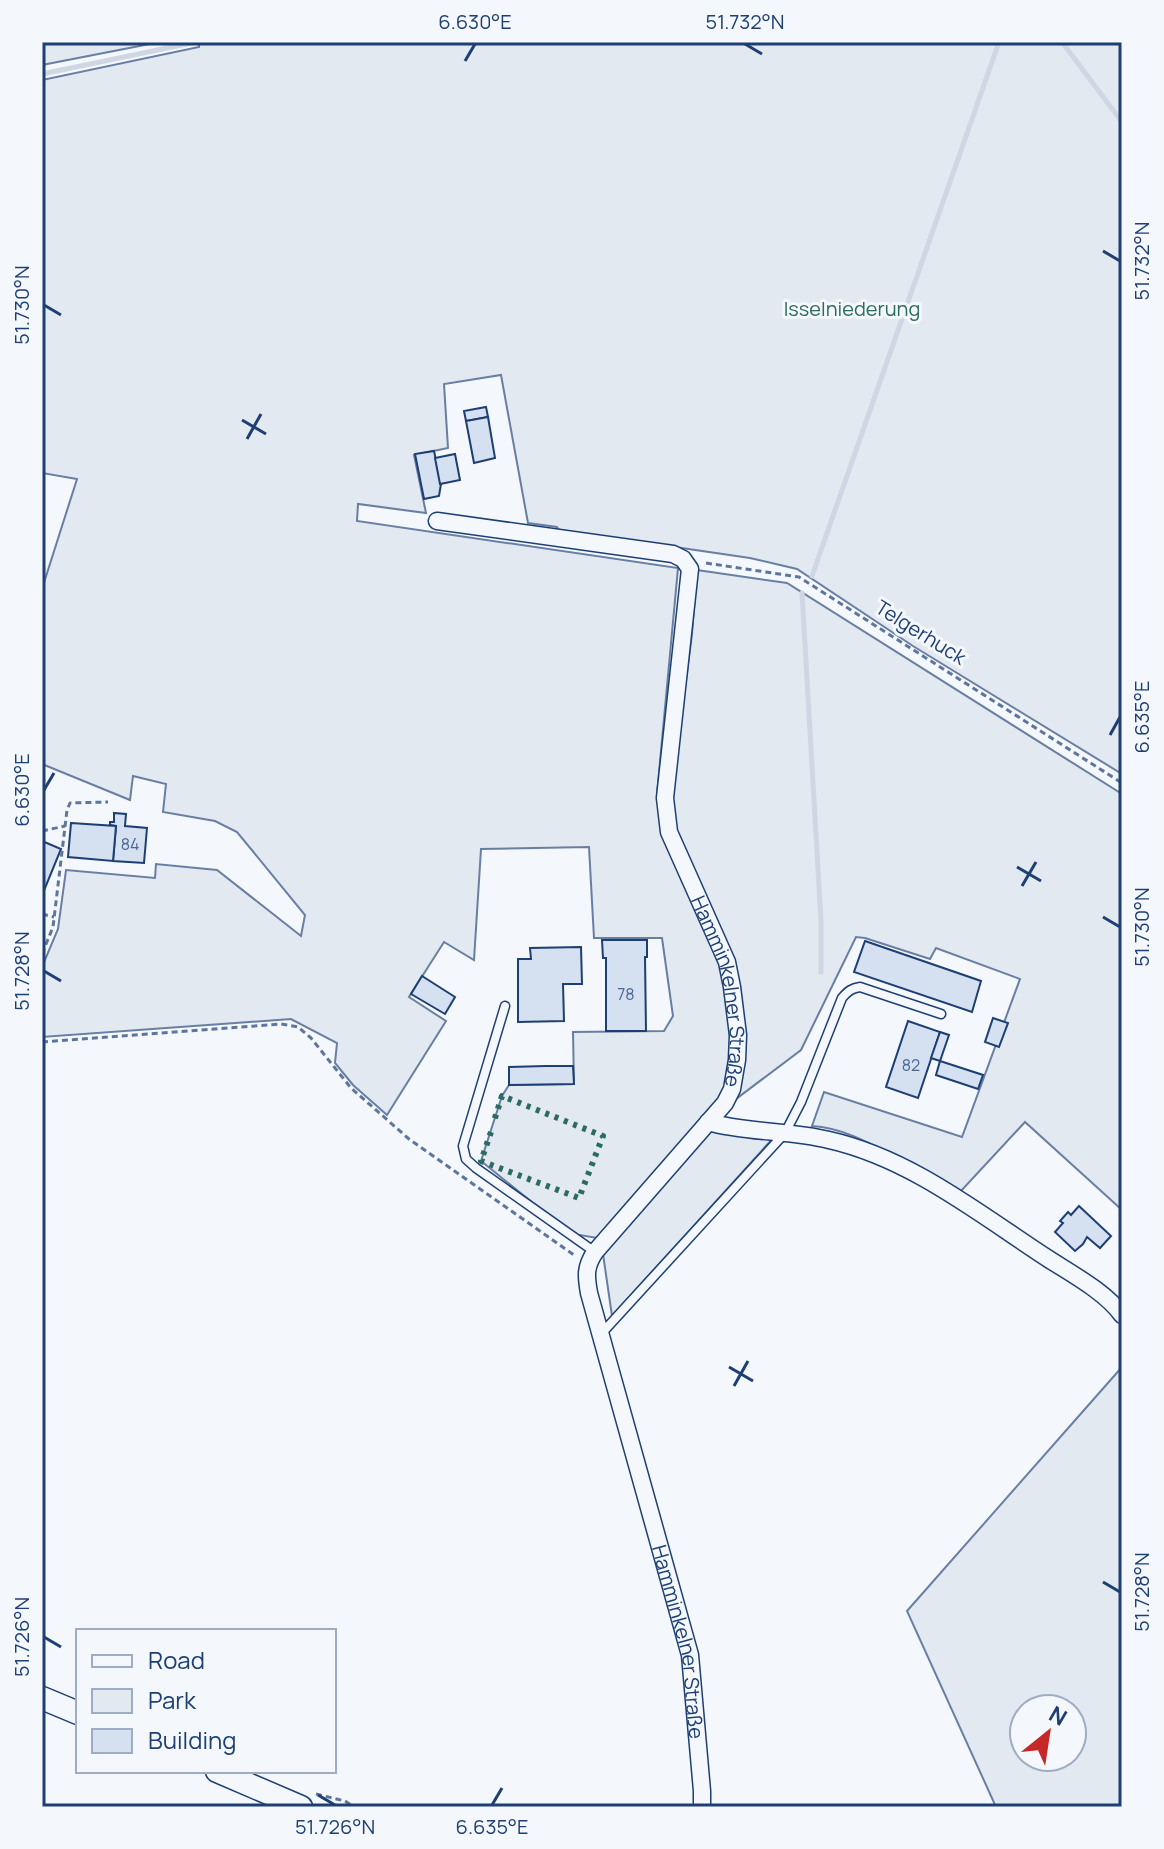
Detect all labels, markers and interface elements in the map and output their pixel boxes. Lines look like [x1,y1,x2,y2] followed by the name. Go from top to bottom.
[438,8,512,35] text: 6.630°E
[706,8,784,35] text: 51.732°N
[1128,222,1155,300] text: 51.732°N
[8,265,35,345] text: 51.730°N
[784,295,920,322] park label: Isselniederung
[871,593,972,671] street label: Telgerhuck
[1128,681,1155,753] text: 6.635°E
[8,753,35,827] text: 6.630°E
[121,833,139,855] house number: 84
[1128,887,1155,967] text: 51.730°N
[685,891,752,1089] street label: Hamminkelner Straße
[8,931,35,1011] text: 51.728°N
[617,983,635,1005] house number: 78
[902,1054,920,1076] house number: 82
[646,1541,711,1740] street label: Hamminkelner Straße
[1128,1552,1155,1632] text: 51.728°N
[8,1597,35,1677] text: 51.726°N
[76,1629,336,1773] legend
[148,1643,205,1676] text: Road
[148,1683,197,1716] text: Park
[1008,1693,1088,1773] north arrow
[1044,1699,1072,1733] text: N
[148,1723,236,1756] text: Building
[295,1813,375,1840] text: 51.726°N
[456,1813,528,1840] text: 6.635°E

